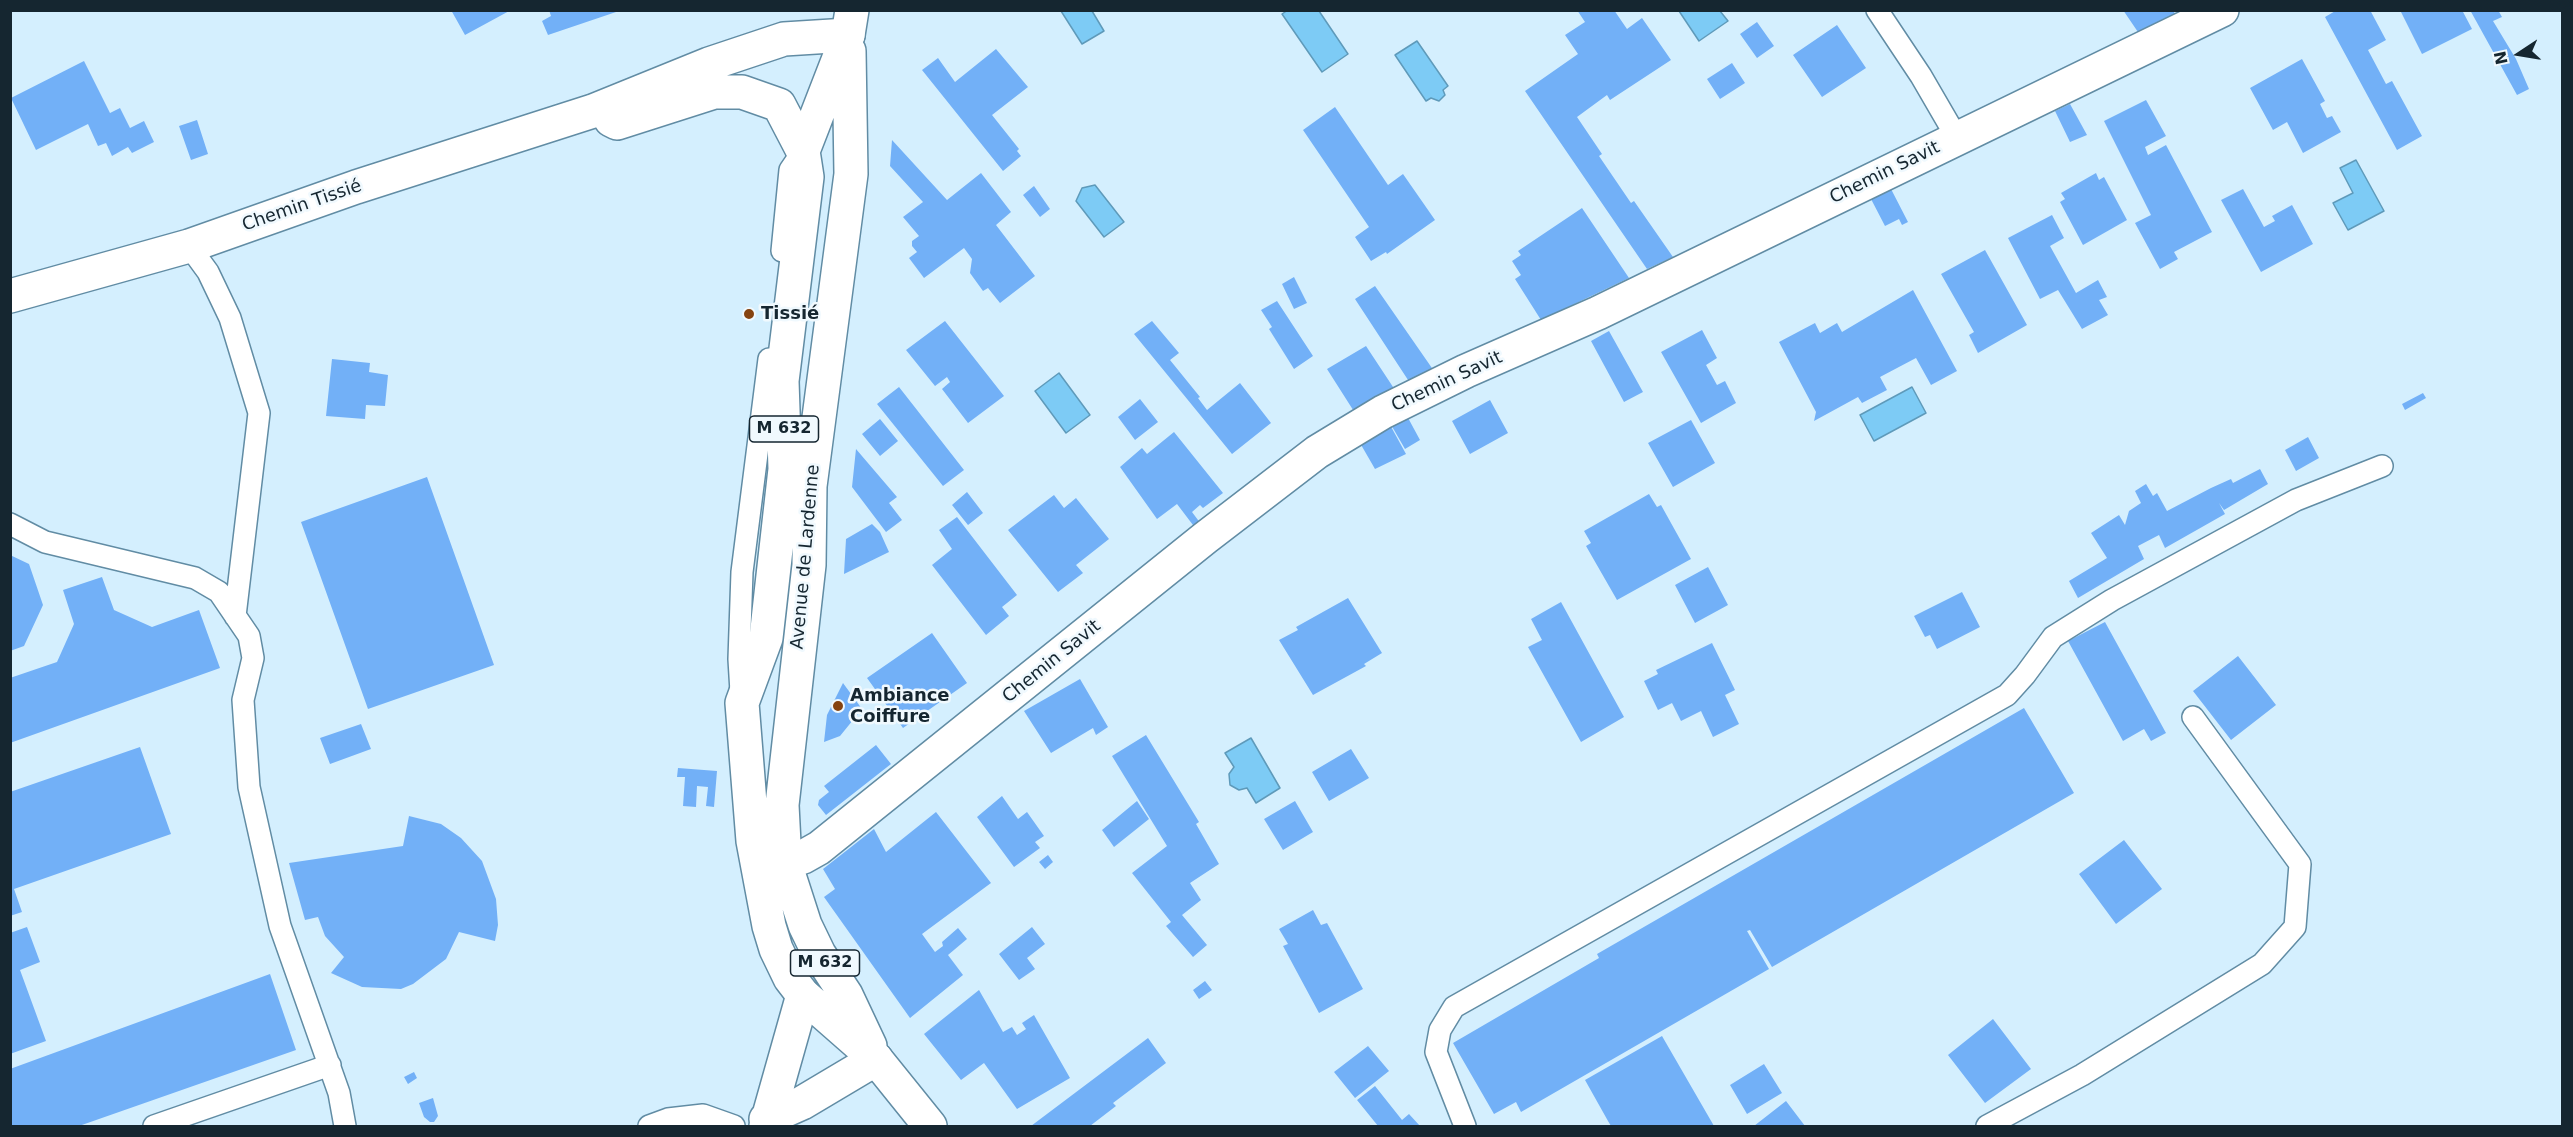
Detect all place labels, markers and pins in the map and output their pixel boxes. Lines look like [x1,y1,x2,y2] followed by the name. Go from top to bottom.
[761,303,819,325] place label: Tissié
[742,307,756,321] marker: Tissié
[850,685,950,728] place label: Ambiance Coiffure
[831,699,845,713] marker: Ambiance Coiffure

